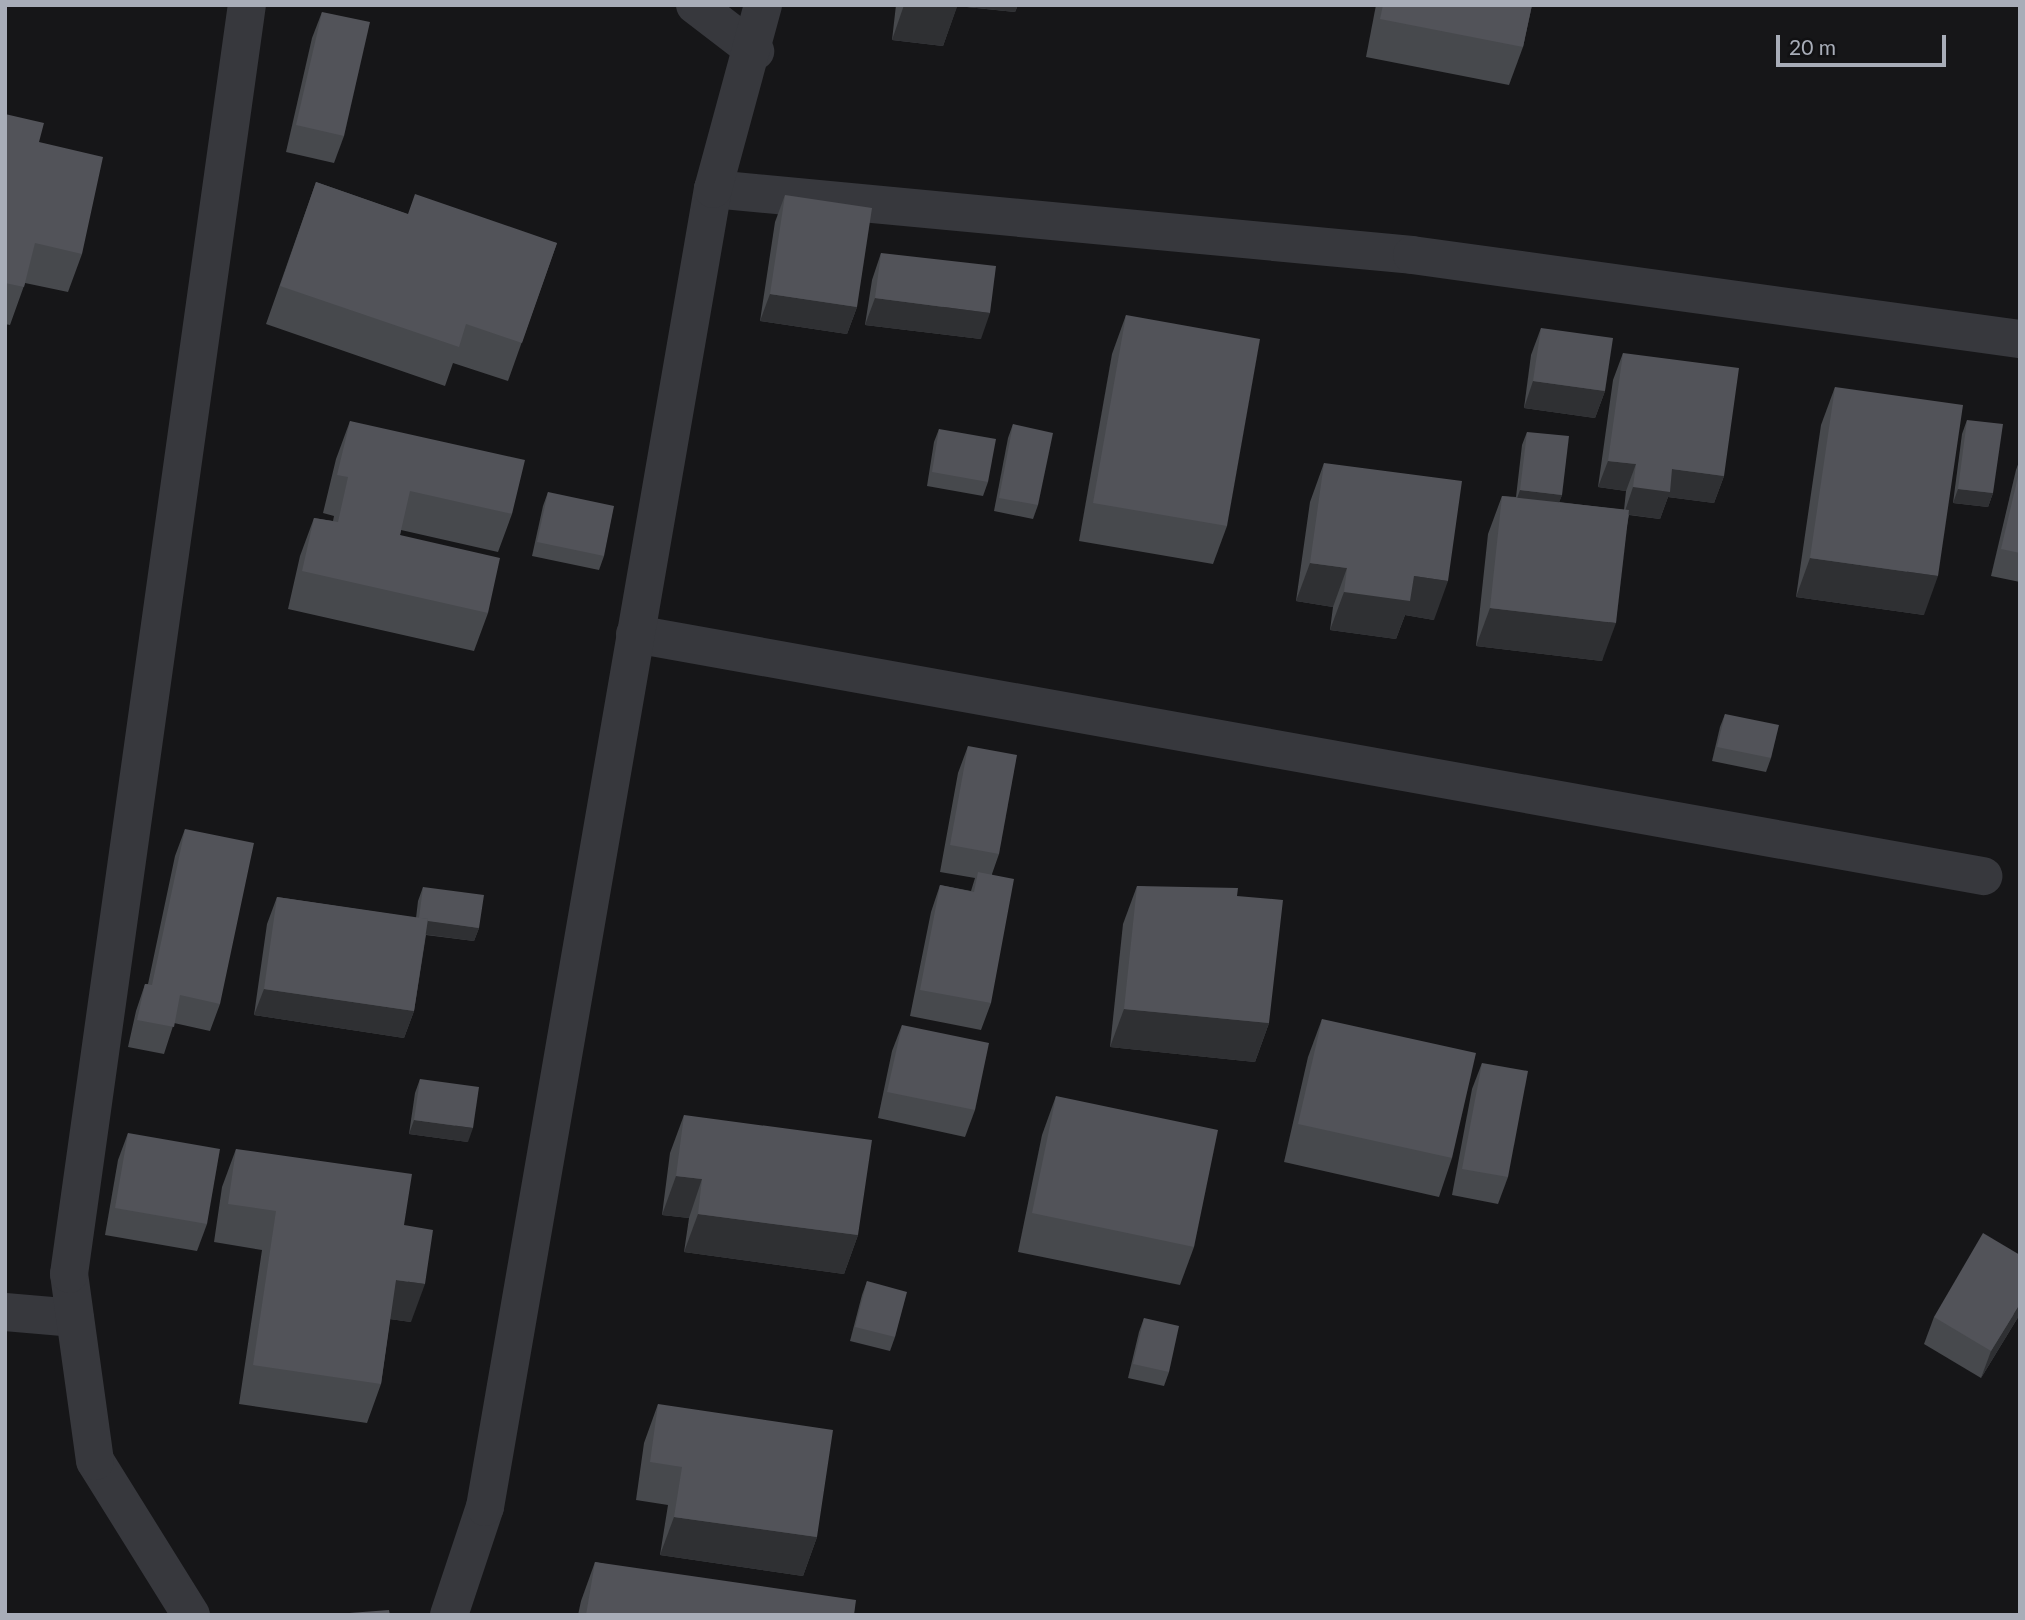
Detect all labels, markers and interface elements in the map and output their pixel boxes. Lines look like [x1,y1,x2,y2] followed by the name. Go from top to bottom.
[1780,21,1950,65] scale bar
[1789,34,1836,59] text: 20 m

